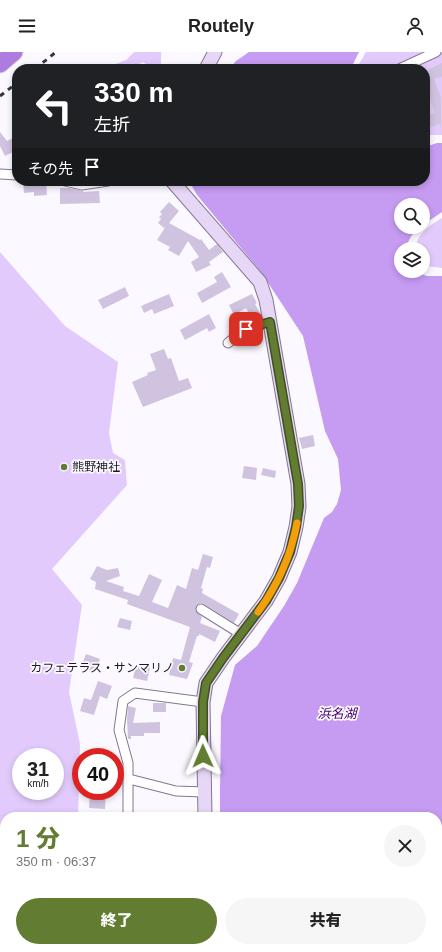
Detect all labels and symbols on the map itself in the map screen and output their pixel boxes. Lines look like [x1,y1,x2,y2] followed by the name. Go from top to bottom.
[229,312,263,346] pin
[72,460,120,474] place label: 熊野神社
[59,462,69,472] marker: 熊野神社
[30,661,174,675] place label: カフェテラス・サンマリノ
[177,663,187,673] marker: カフェテラス・サンマリノ
[317,706,358,721] water label: 浜名湖
[182,735,224,777] position arrow
[72,748,124,800] speed limit sign: 40

